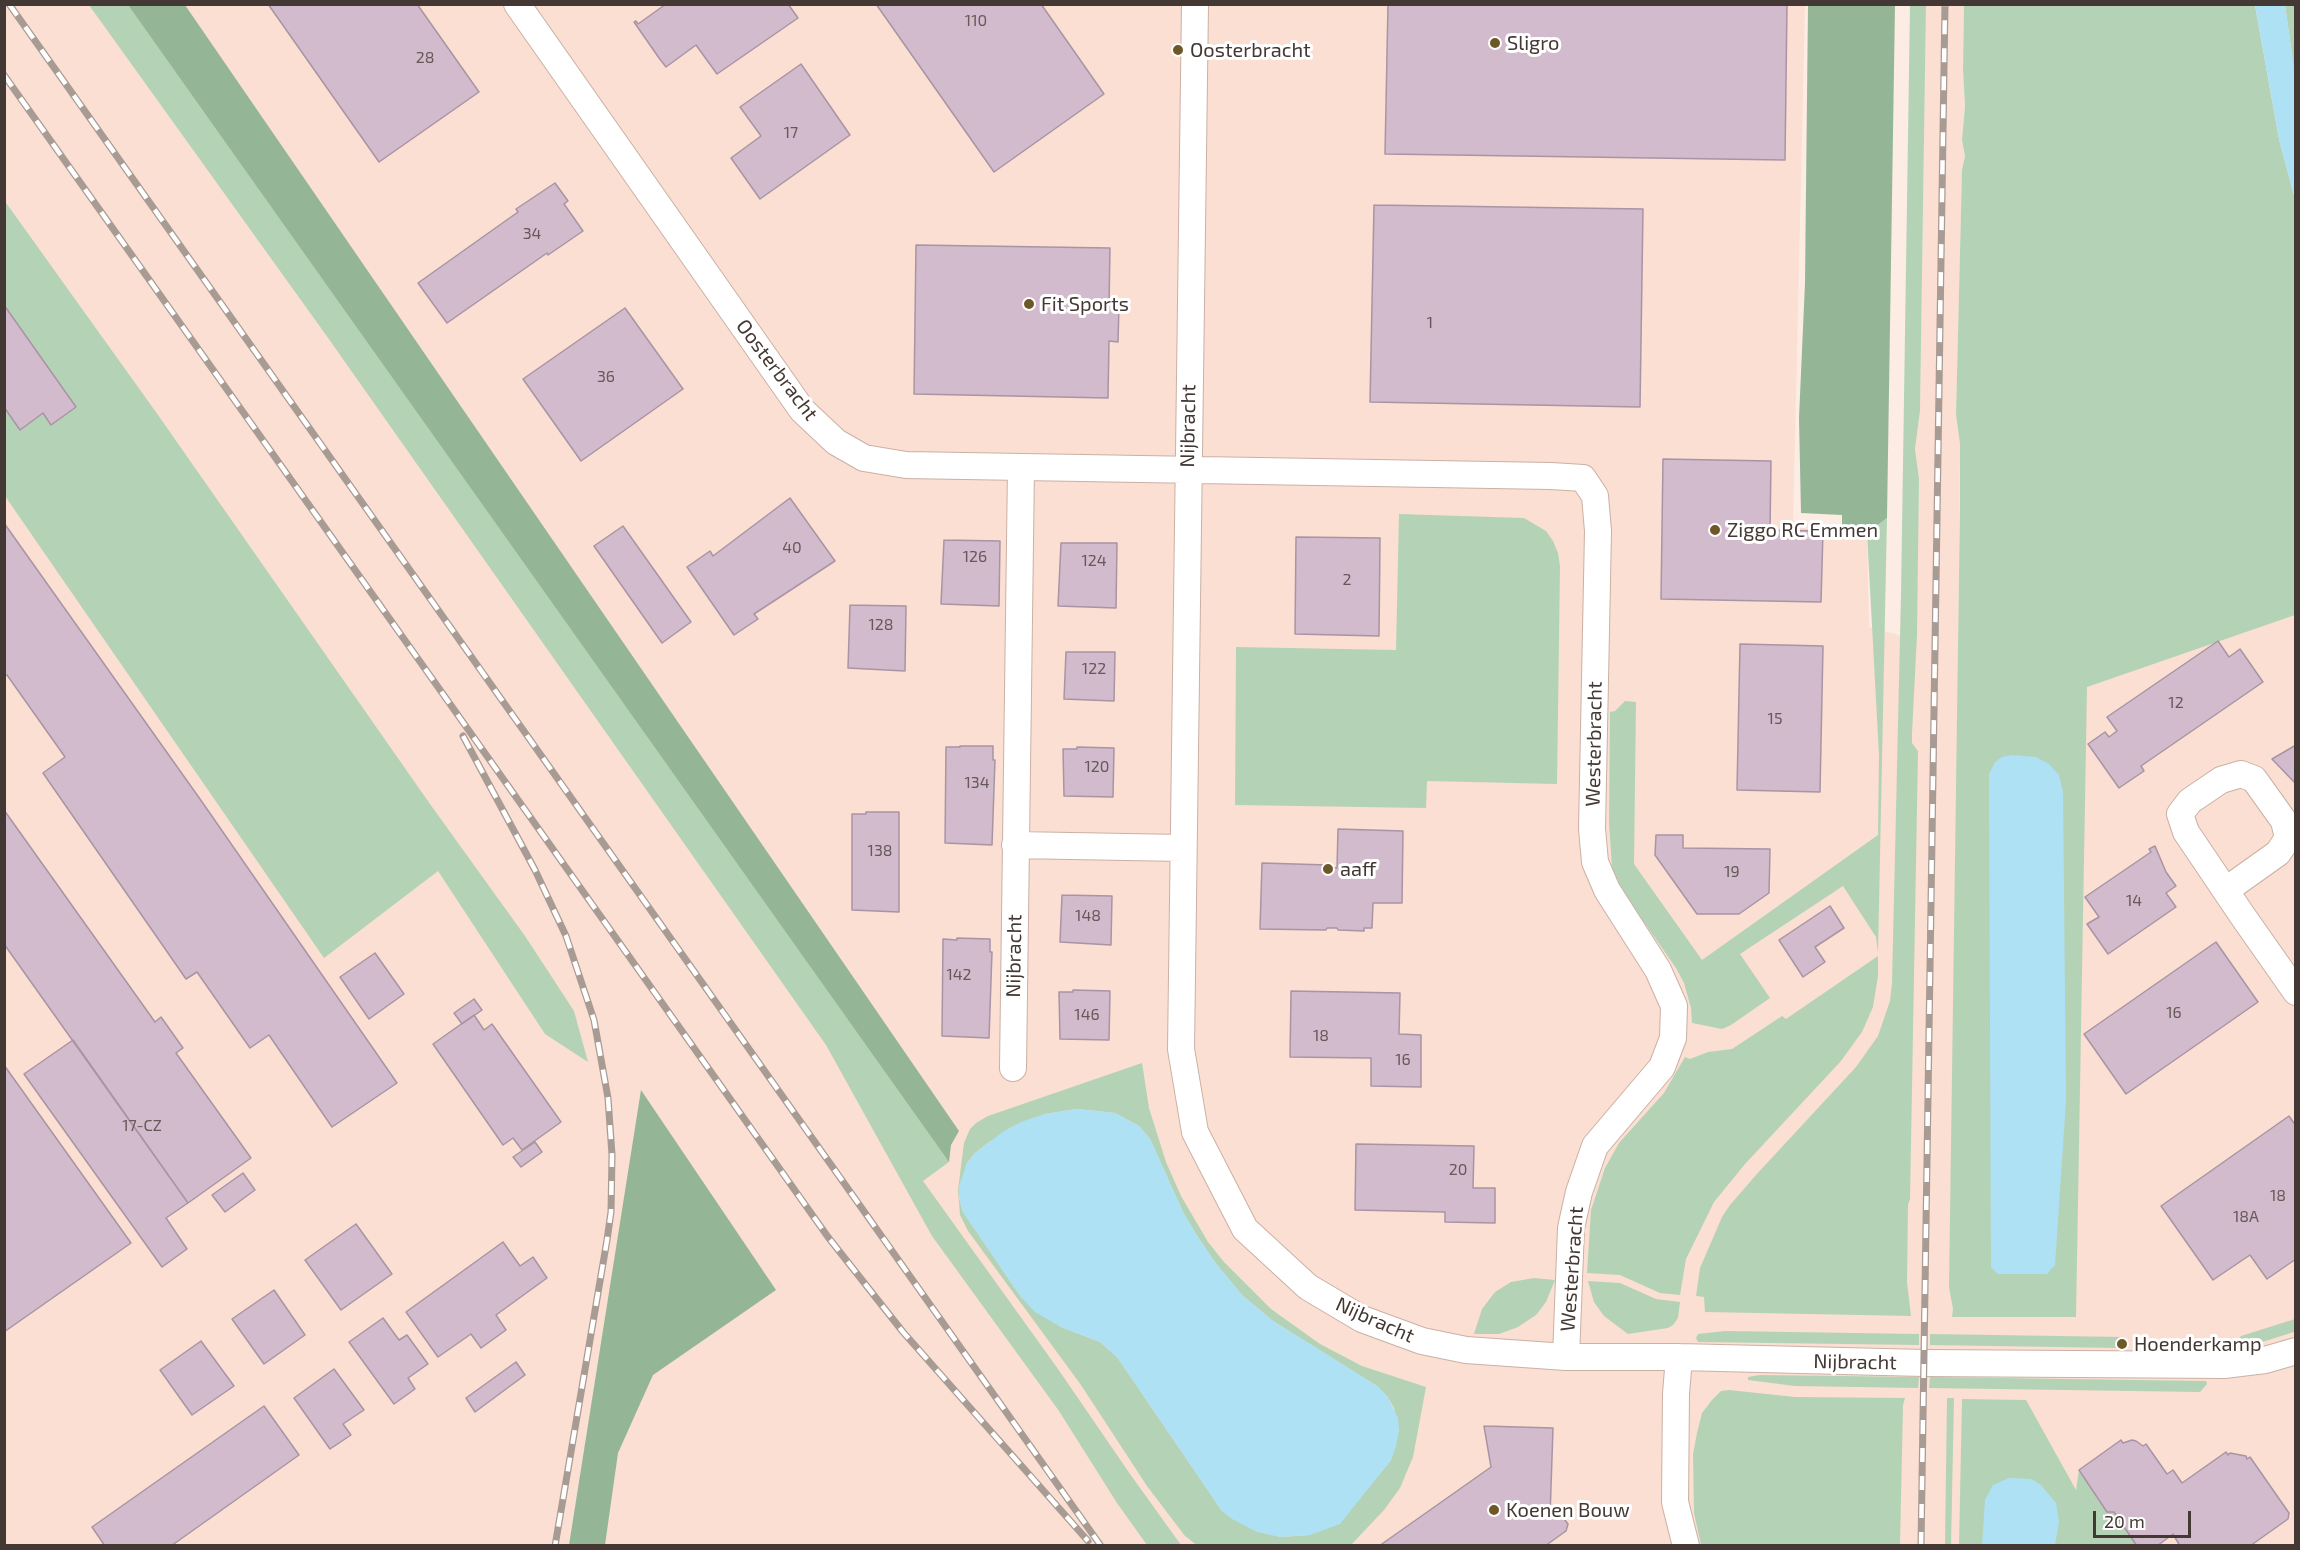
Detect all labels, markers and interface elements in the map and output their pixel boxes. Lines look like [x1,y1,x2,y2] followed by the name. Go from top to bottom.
[965,11,987,31] house number: 110
[1507,31,1559,55] place label: Sligro
[1488,36,1502,50] marker: Sligro
[1190,38,1311,62] place label: Oosterbracht
[1171,43,1185,57] marker: Oosterbracht
[416,48,434,68] house number: 28
[784,123,798,143] house number: 17
[523,224,541,244] house number: 34
[1041,292,1129,316] place label: Fit Sports
[1022,297,1036,311] marker: Fit Sports
[1427,313,1433,333] house number: 1
[731,315,823,425] street label: Oosterbracht
[597,367,615,387] house number: 36
[1175,384,1201,468] street label: Nijbracht
[1727,518,1878,542] place label: Ziggo RC Emmen
[1708,523,1722,537] marker: Ziggo RC Emmen
[782,538,802,558] house number: 40
[963,547,987,567] house number: 126
[1081,551,1107,571] house number: 124
[1343,570,1351,590] house number: 2
[868,615,894,635] house number: 128
[1082,659,1106,679] house number: 122
[1581,681,1607,807] street label: Westerbracht
[2168,693,2184,713] house number: 12
[1768,709,1782,729] house number: 15
[1084,757,1110,777] house number: 120
[964,773,990,793] house number: 134
[868,841,892,861] house number: 138
[1340,857,1376,881] place label: aaff
[1321,862,1335,876] marker: aaff
[1724,862,1740,882] house number: 19
[2126,891,2142,911] house number: 14
[1075,906,1101,926] house number: 148
[1001,914,1027,998] street label: Nijbracht
[946,965,972,985] house number: 142
[2166,1003,2182,1023] house number: 16
[1074,1005,1100,1025] house number: 146
[1313,1026,1329,1046] house number: 18
[1395,1050,1411,1070] house number: 16
[122,1116,162,1136] house number: 17-CZ
[1449,1160,1467,1180] house number: 20
[2270,1186,2286,1206] house number: 18
[1556,1206,1588,1332] street label: Westerbracht
[2233,1207,2259,1227] house number: 18A
[1332,1292,1418,1348] street label: Nijbracht
[2134,1332,2262,1356] place label: Hoenderkamp
[2115,1337,2129,1351] marker: Hoenderkamp
[1813,1349,1897,1375] street label: Nijbracht
[1506,1498,1630,1522] place label: Koenen Bouw
[2096,1499,2194,1537] scale bar
[1487,1503,1501,1517] marker: Koenen Bouw
[2104,1510,2145,1532] text: 20 m

